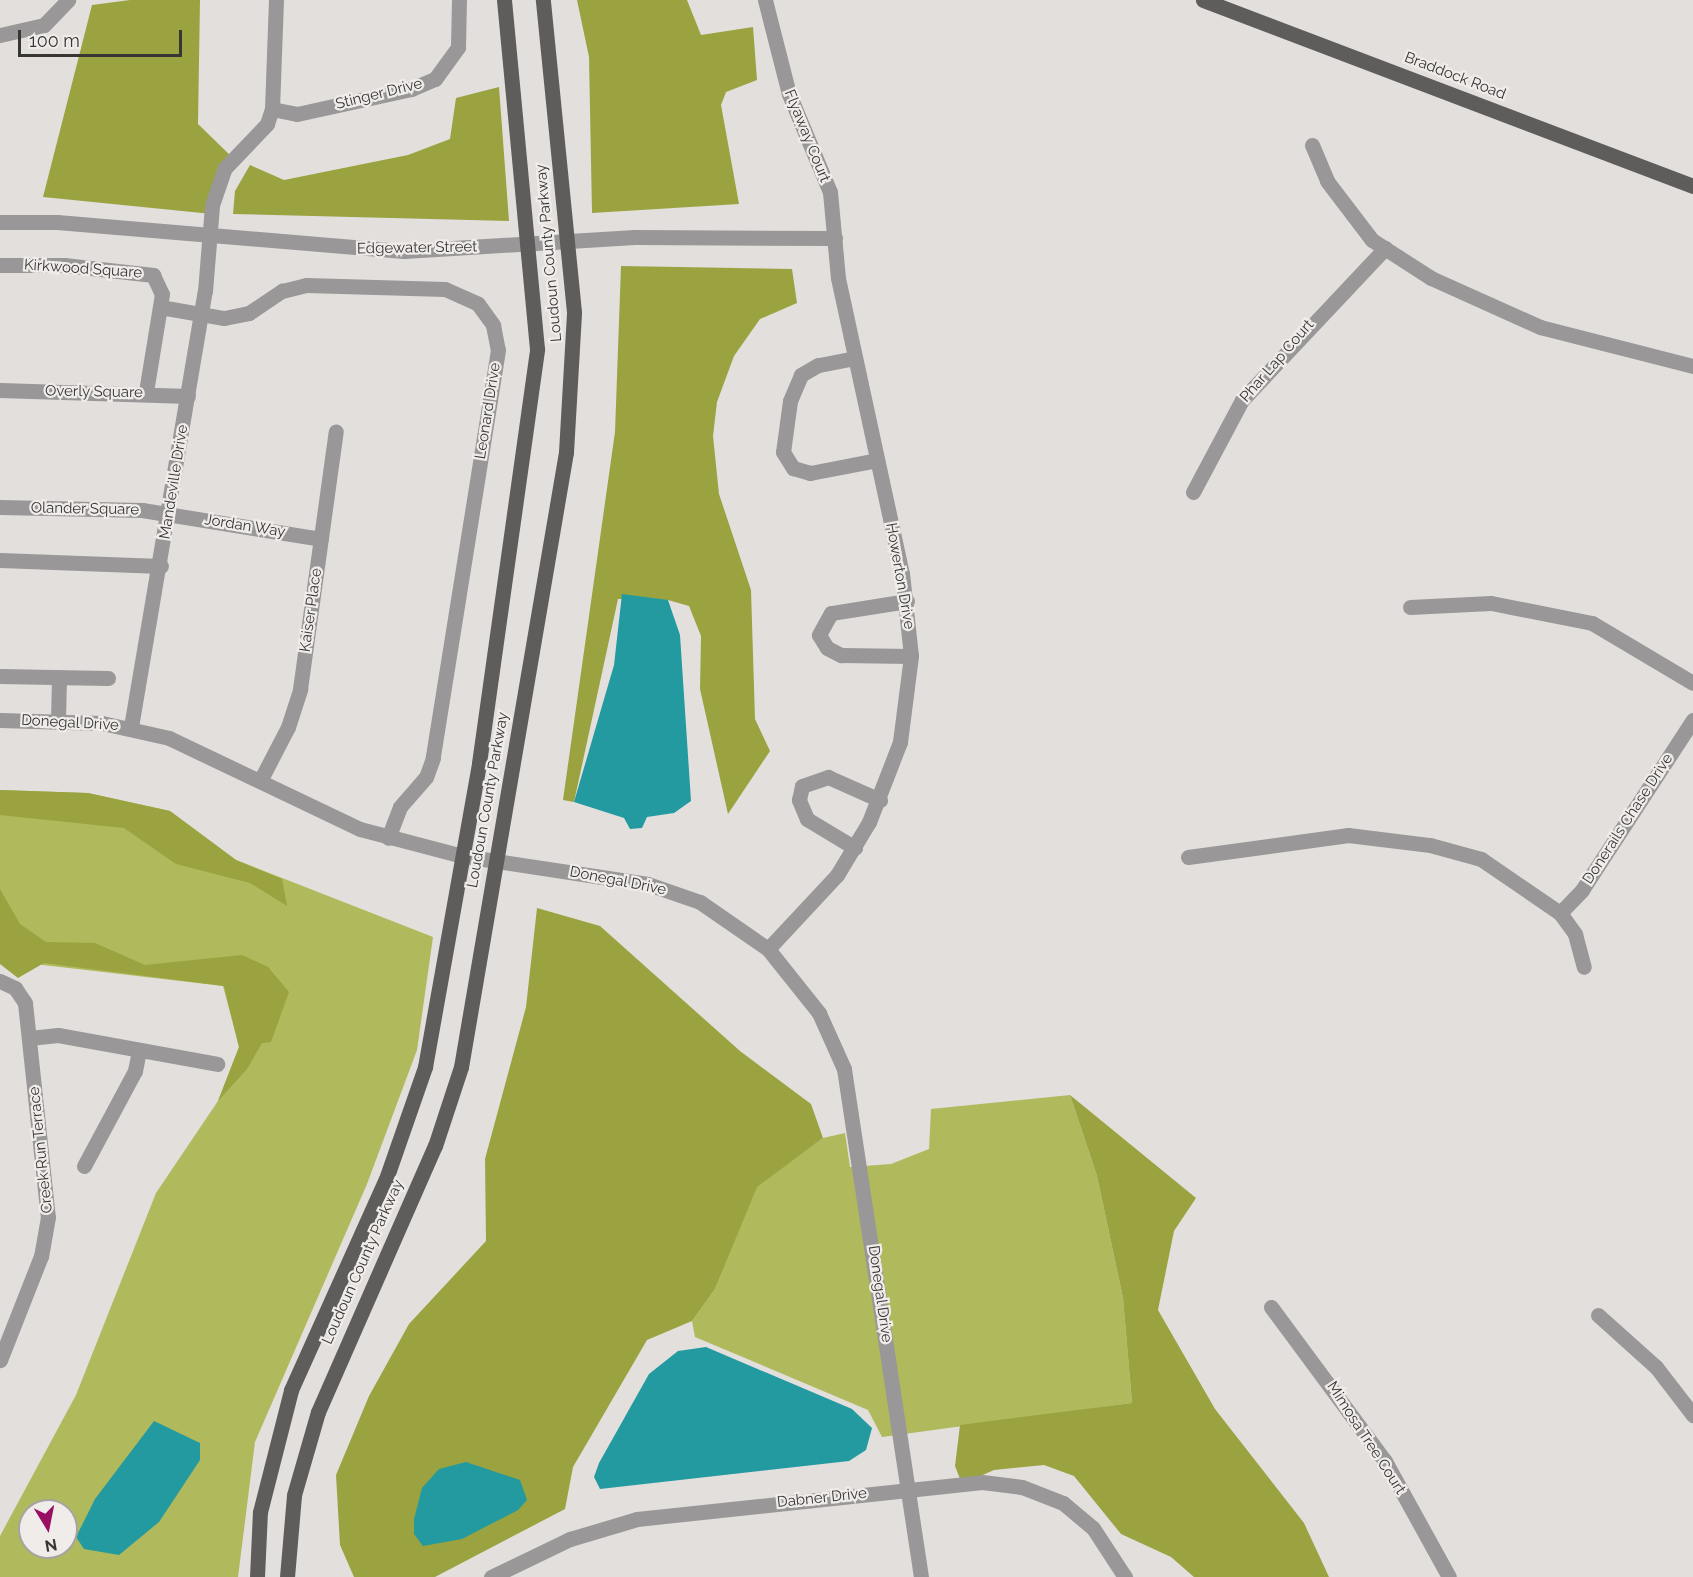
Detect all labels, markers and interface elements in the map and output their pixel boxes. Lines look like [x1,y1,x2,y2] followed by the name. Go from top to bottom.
[21,18,184,56] scale bar
[29,30,80,51] text: 100 m
[1402,48,1508,104] street label: Braddock Road
[334,75,424,113] street label: Stinger Drive
[780,87,834,185] street label: Flyaway Court
[532,163,566,343] street label: Loudoun County Parkway
[357,238,477,258] street label: Edgewater Street
[23,256,143,282] street label: Kirkwood Square
[1236,316,1318,406] street label: Phar Lap Court
[472,362,504,460] street label: Leonard Drive
[45,382,143,402] street label: Overly Square
[156,423,192,541] street label: Mandeville Drive
[30,499,140,519] street label: Olander Square
[203,511,287,541] street label: Jordan Way
[882,521,918,631] street label: Howerton Drive
[296,567,326,653] street label: Kaiser Place
[464,710,512,890] street label: Loudoun County Parkway
[20,711,120,735] street label: Donegal Drive
[1579,750,1677,888] street label: Donerails Chase Drive
[568,863,668,899] street label: Donegal Drive
[25,1086,57,1214] street label: Creek Run Terrace
[318,1177,408,1347] street label: Loudoun County Parkway
[864,1244,896,1344] street label: Donegal Drive
[1323,1378,1409,1498] street label: Mimosa Tree Court
[776,1484,868,1512] street label: Dabner Drive
[18,1499,78,1559] north arrow
[43,1535,59,1556] text: N

